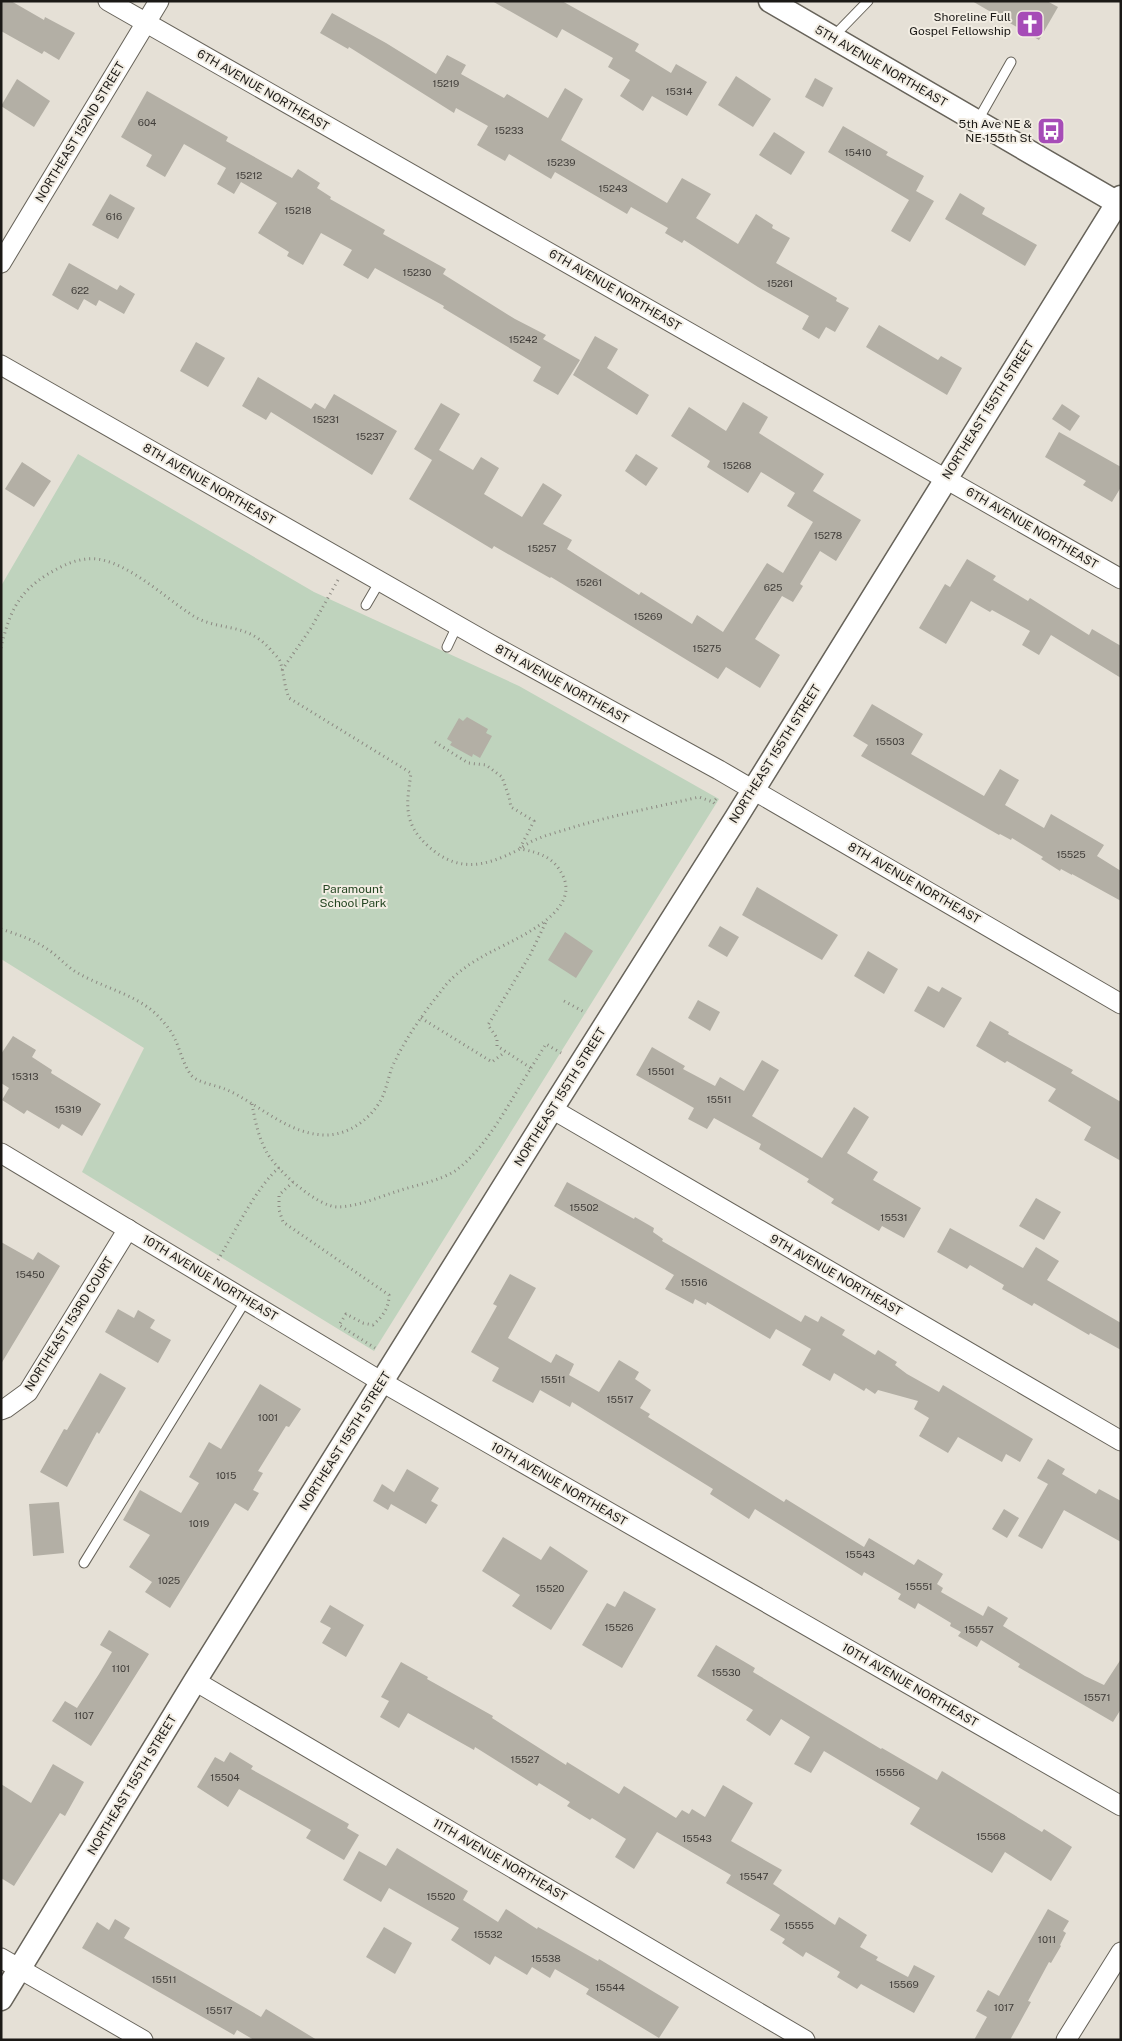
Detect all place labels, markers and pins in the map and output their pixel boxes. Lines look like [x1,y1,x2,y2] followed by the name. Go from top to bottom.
[1015,9,1045,39] church icon: Shoreline Full Gospel Fellowship
[909,10,1011,38] place label: Shoreline Full Gospel Fellowship
[1036,116,1066,146] bus stop icon: 5th Ave NE & NE 155th St
[959,117,1032,145] place label: 5th Ave NE & NE 155th St

